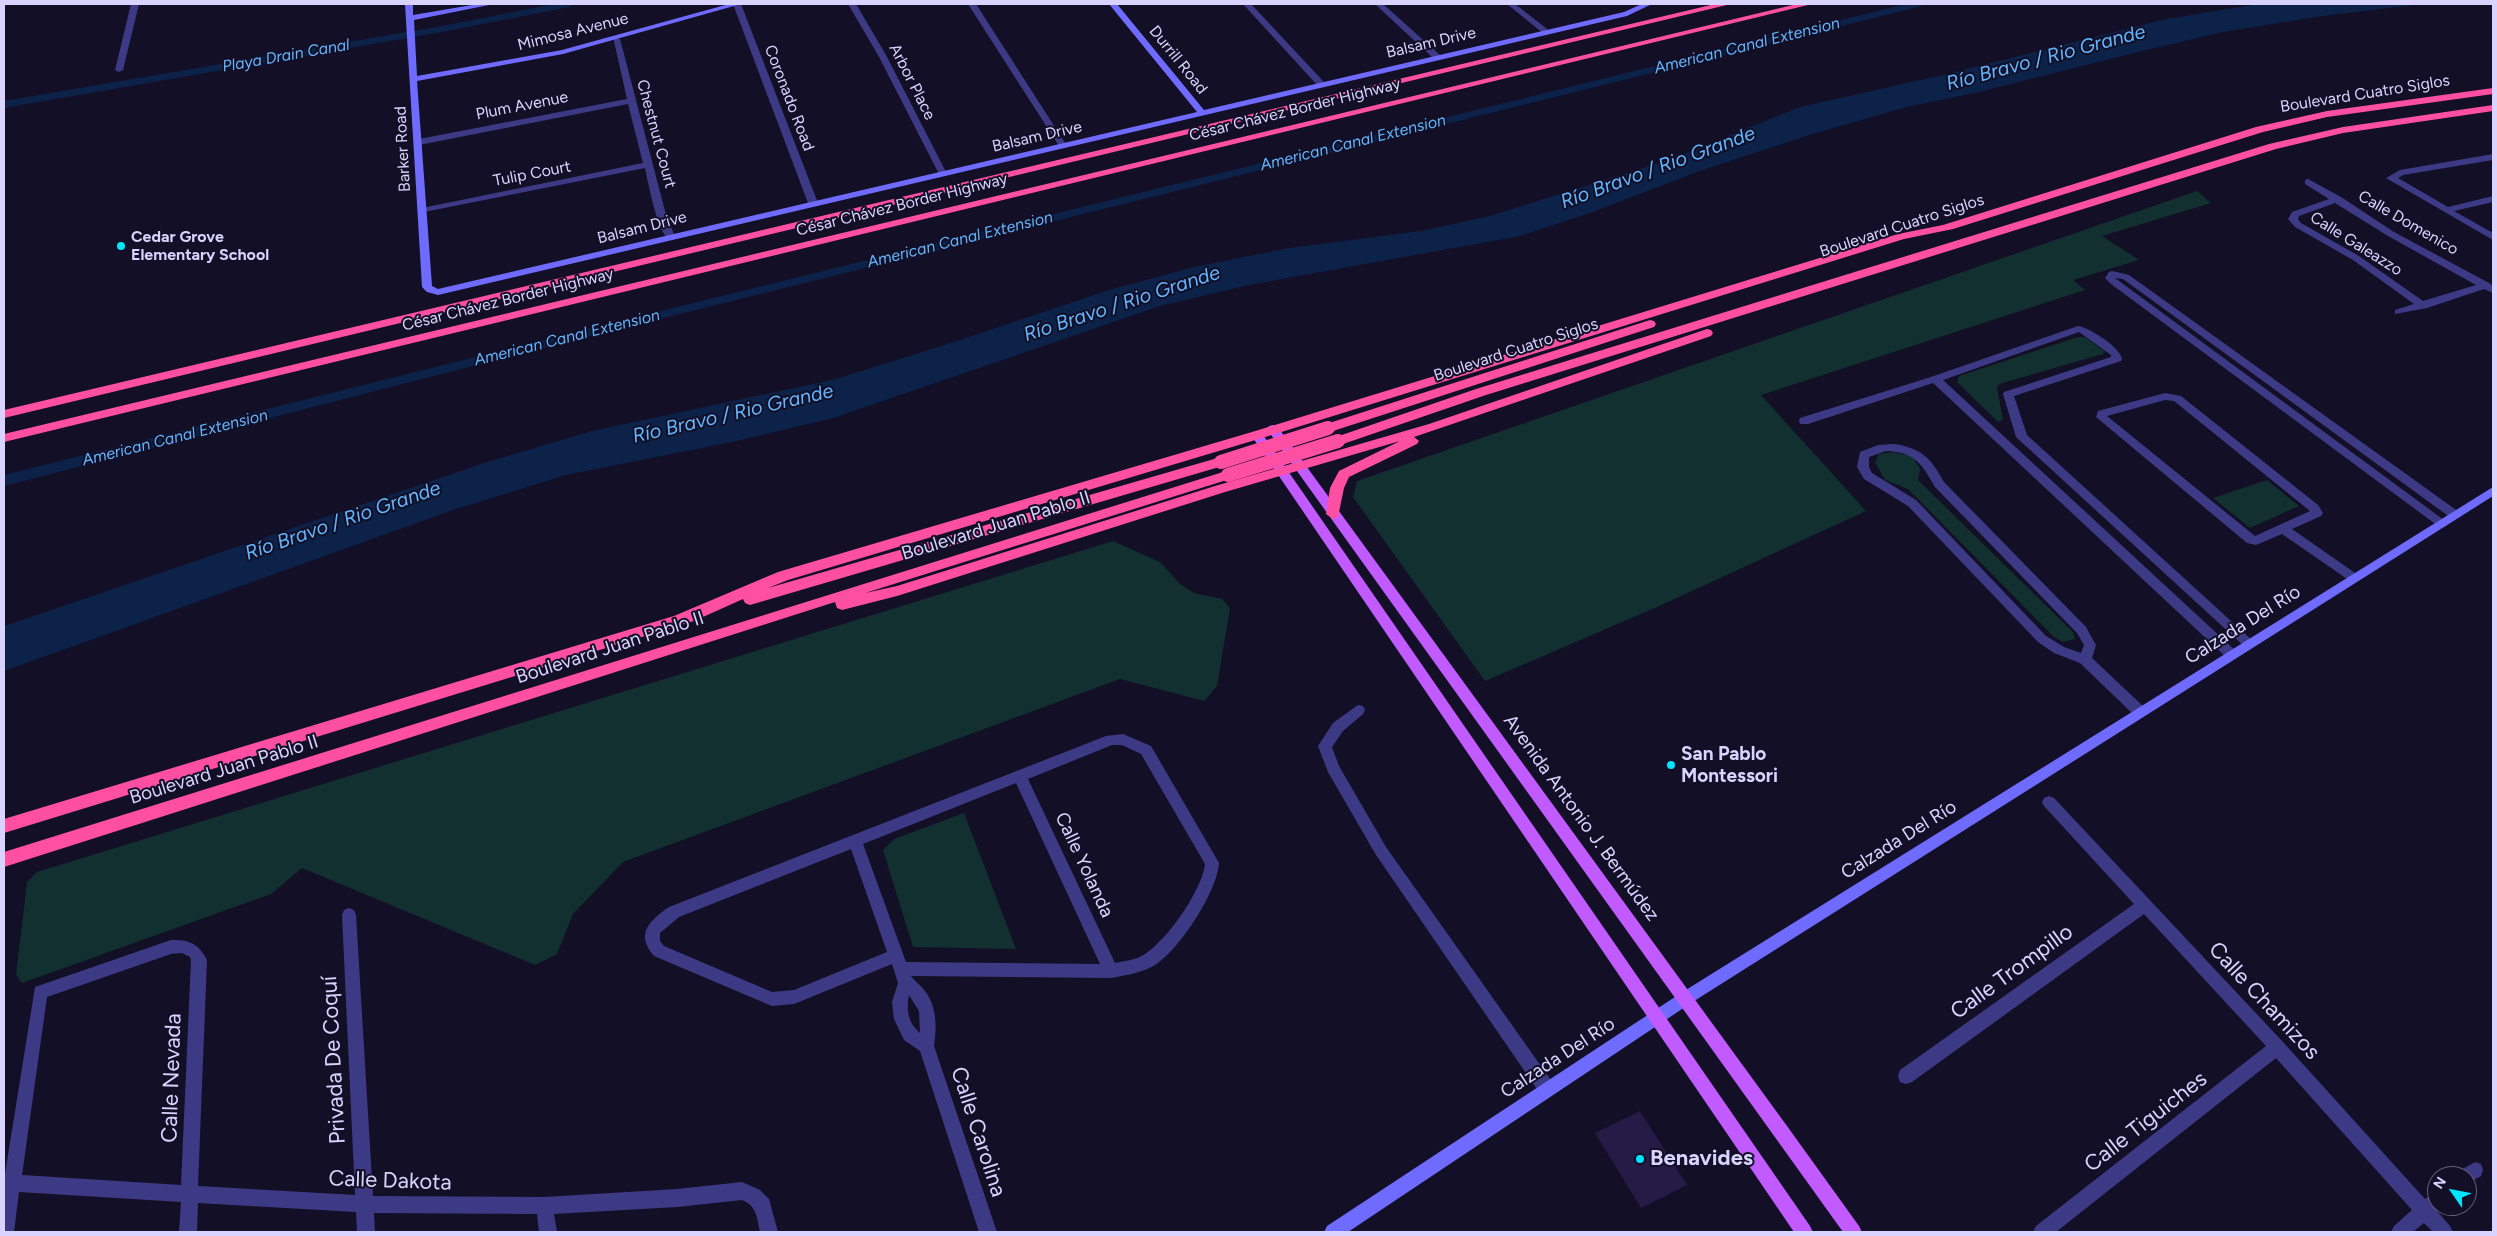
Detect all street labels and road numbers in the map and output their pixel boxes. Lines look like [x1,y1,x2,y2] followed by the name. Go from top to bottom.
[515,9,631,55] street label: Mimosa Avenue
[1145,22,1211,98] street label: Durrill Road
[1384,23,1478,63] street label: Balsam Drive
[885,41,939,123] street label: Arbor Place
[760,42,818,154] street label: Coronado Road
[2279,71,2451,117] street label: Boulevard Cuatro Siglos
[1187,74,1403,146] street label: César Chávez Border Highway
[632,78,680,190] street label: Chestnut Court
[474,88,570,124] street label: Plum Avenue
[391,106,415,192] street label: Barker Road
[990,117,1084,157] street label: Balsam Drive
[491,157,573,191] street label: Tulip Court
[794,169,1010,241] street label: César Chávez Border Highway
[2354,187,2462,259] street label: Calle Domenico
[1817,190,1987,262] street label: Boulevard Cuatro Siglos
[595,208,689,248] street label: Balsam Drive
[2306,208,2406,280] street label: Calle Galeazzo
[400,264,616,336] street label: César Chávez Border Highway
[1431,314,1601,386] street label: Boulevard Cuatro Siglos
[899,486,1093,566] street label: Boulevard Juan Pablo II
[2181,580,2305,670] street label: Calzada Del Río
[513,607,707,689] street label: Boulevard Juan Pablo II
[1498,710,1664,926] street label: Avenida Antonio J. Bermúdez
[127,730,321,810] street label: Boulevard Juan Pablo II
[1837,795,1961,885] street label: Calzada Del Río
[1050,809,1118,921] street label: Calle Yolanda
[1946,919,2078,1025] street label: Calle Trompillo
[2203,937,2325,1065] street label: Calle Chamizos
[316,975,352,1145] street label: Privada De Coquí
[157,1013,187,1143] street label: Calle Nevada
[1497,1013,1619,1103] street label: Calzada Del Río
[945,1064,1011,1200] street label: Calle Carolina
[2079,1066,2213,1178] street label: Calle Tiguiches
[328,1166,452,1196] street label: Calle Dakota

